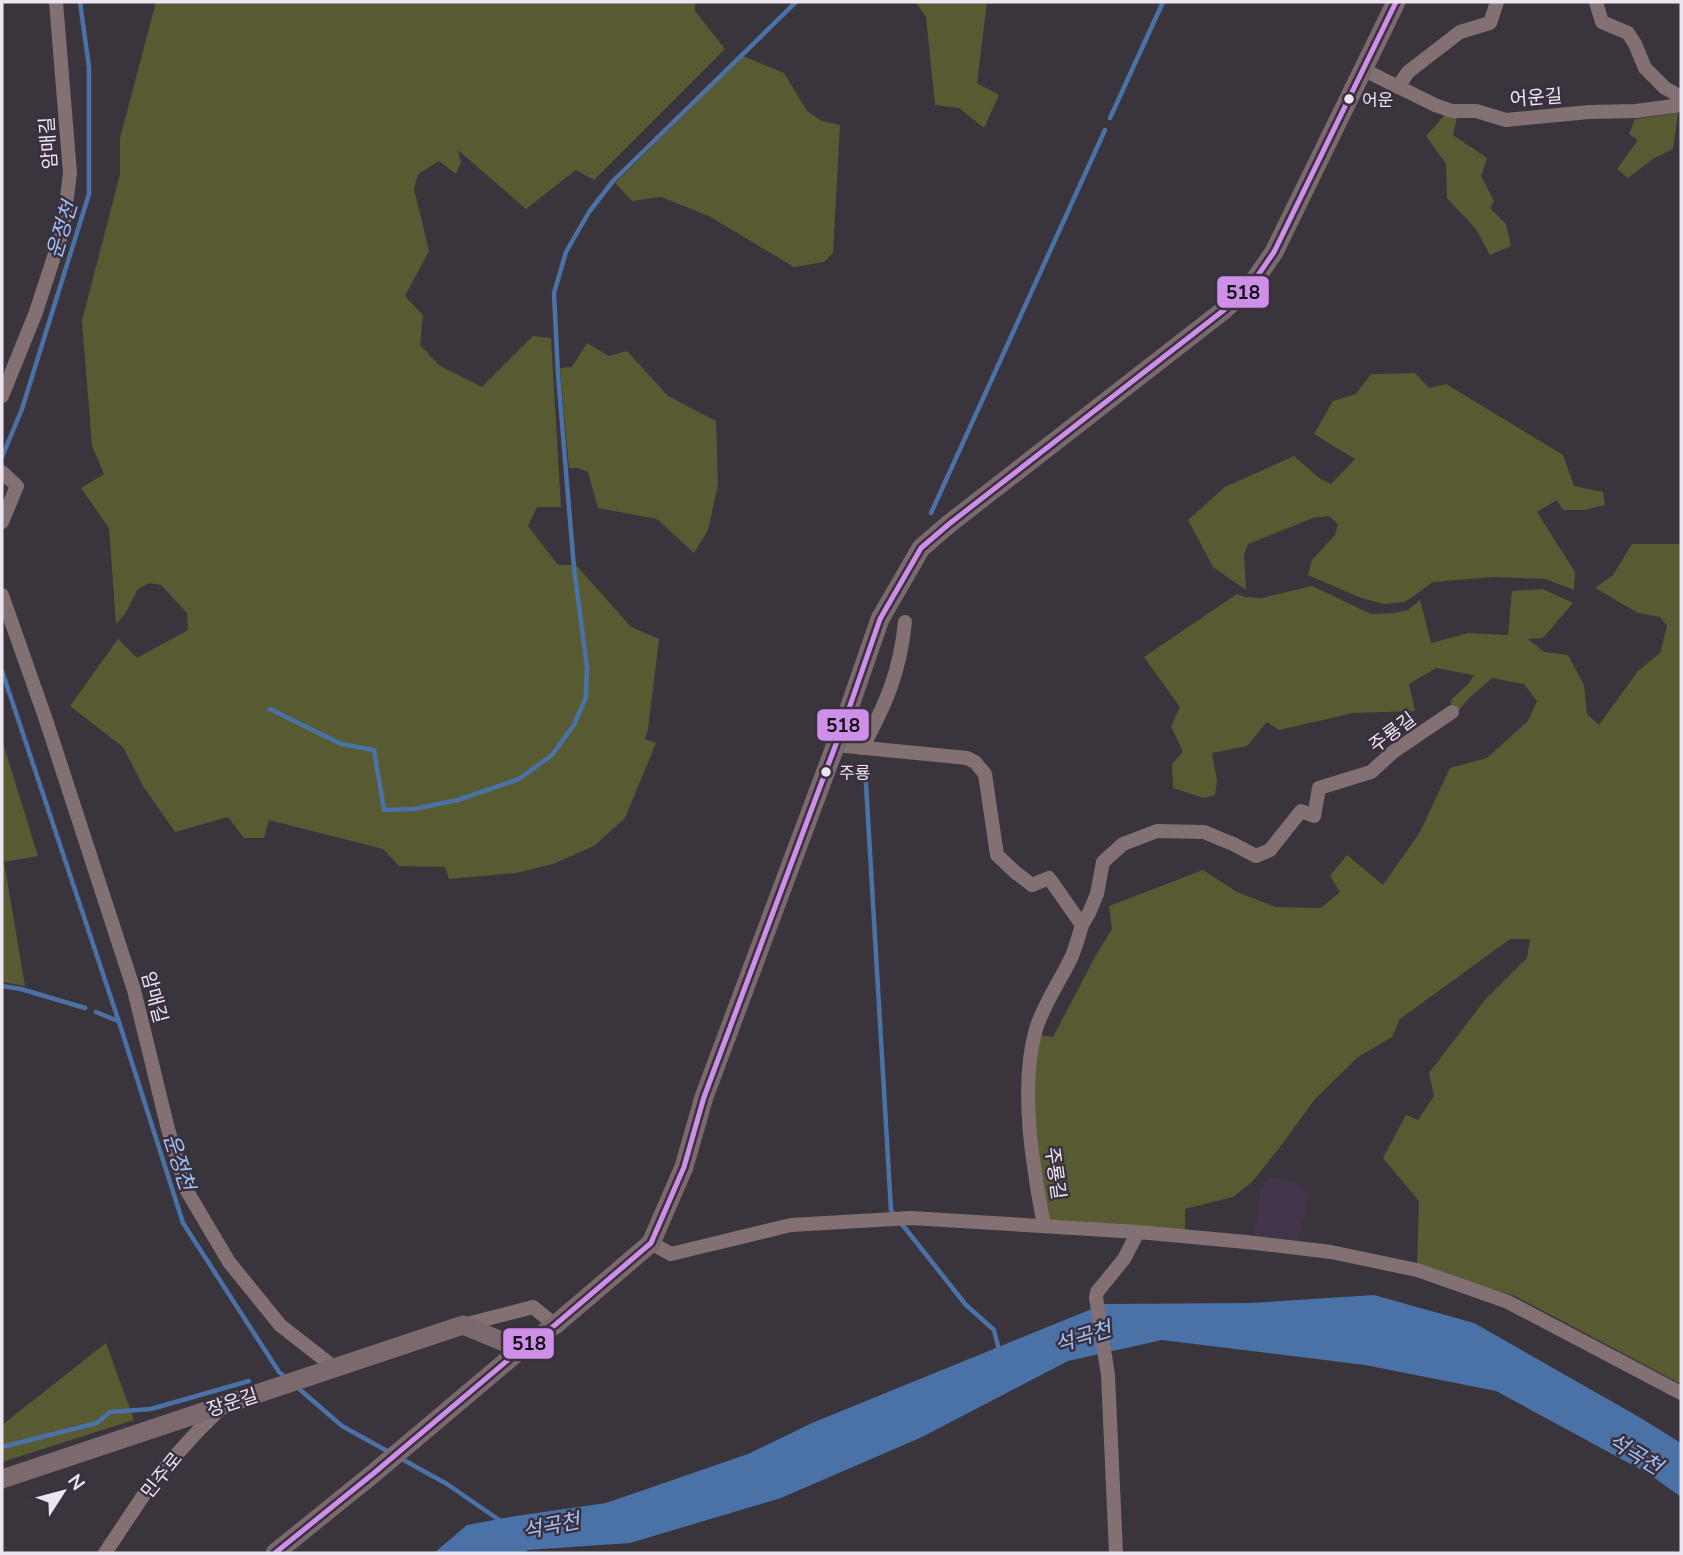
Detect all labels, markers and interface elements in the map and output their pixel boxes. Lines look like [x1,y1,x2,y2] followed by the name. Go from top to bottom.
[1509,83,1563,113] street label: 어운길
[1362,89,1393,112] place label: 어운
[1342,92,1356,106] marker: 어운
[34,116,64,170] street label: 암매길
[40,196,85,262] water label: 운정천
[1216,275,1270,309] line badge: 518
[1226,280,1260,306] text: 518
[1364,707,1421,759] street label: 주룡길
[816,708,870,742] line badge: 518
[826,713,860,739] text: 518
[839,762,870,785] place label: 주룡
[819,765,833,779] marker: 주룡
[135,969,173,1026] street label: 암매길
[157,1130,202,1196] water label: 운정천
[1038,1145,1072,1201] street label: 주룡길
[1051,1314,1117,1359] water label: 석곡천
[502,1327,555,1360] line badge: 518
[512,1331,546,1357] text: 518
[203,1382,261,1423] street label: 장운길
[1603,1427,1669,1482] water label: 석곡천
[135,1447,188,1504] street label: 민주로
[28,1457,98,1527] north arrow
[61,1469,91,1496] text: N
[520,1506,585,1545] water label: 석곡천

